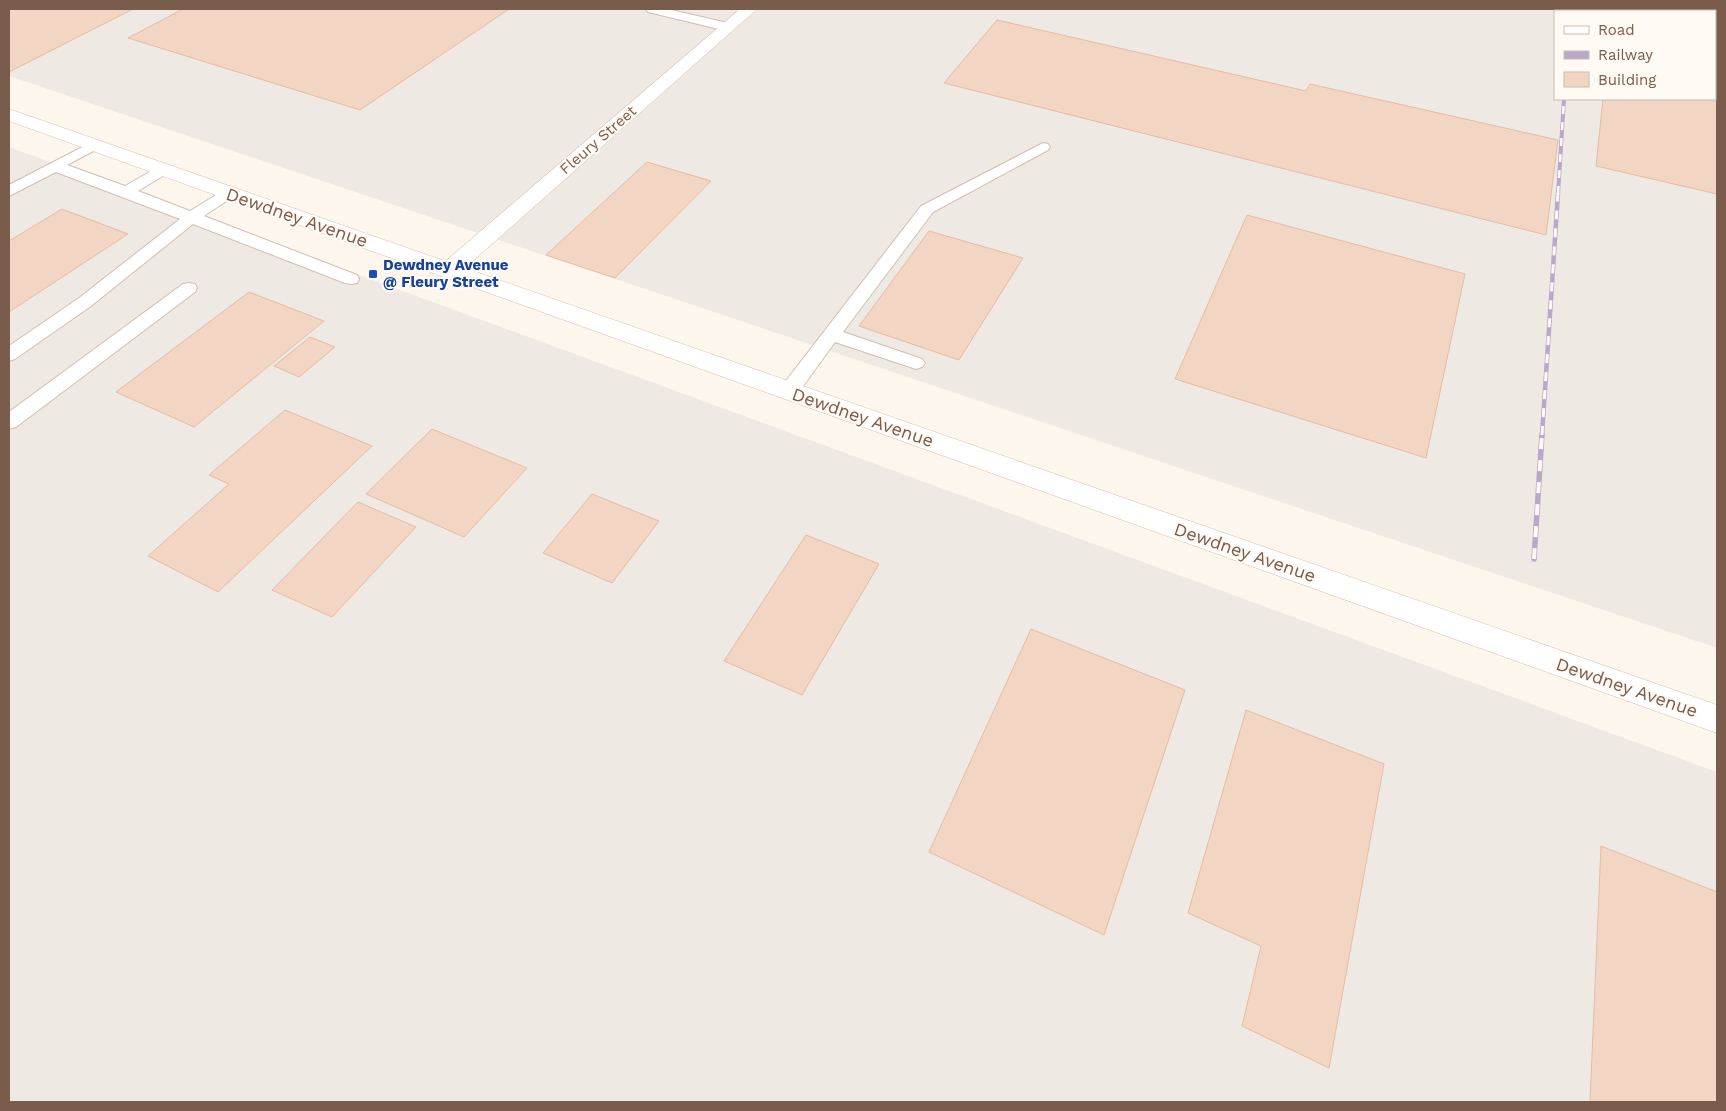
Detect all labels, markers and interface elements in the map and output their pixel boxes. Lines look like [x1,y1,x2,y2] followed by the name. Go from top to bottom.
[1554,10,1716,100] legend
[1598,21,1635,39] text: Road
[1598,46,1653,64] text: Railway
[1598,71,1656,89] text: Building
[556,101,640,178] street label: Fleury Street
[224,183,370,251] street label: Dewdney Avenue
[383,256,509,291] place label: Dewdney Avenue @ Fleury Street
[367,268,379,280] marker: Dewdney Avenue @ Fleury Street
[790,383,936,451] street label: Dewdney Avenue
[1172,518,1318,586] street label: Dewdney Avenue
[1554,653,1700,721] street label: Dewdney Avenue

